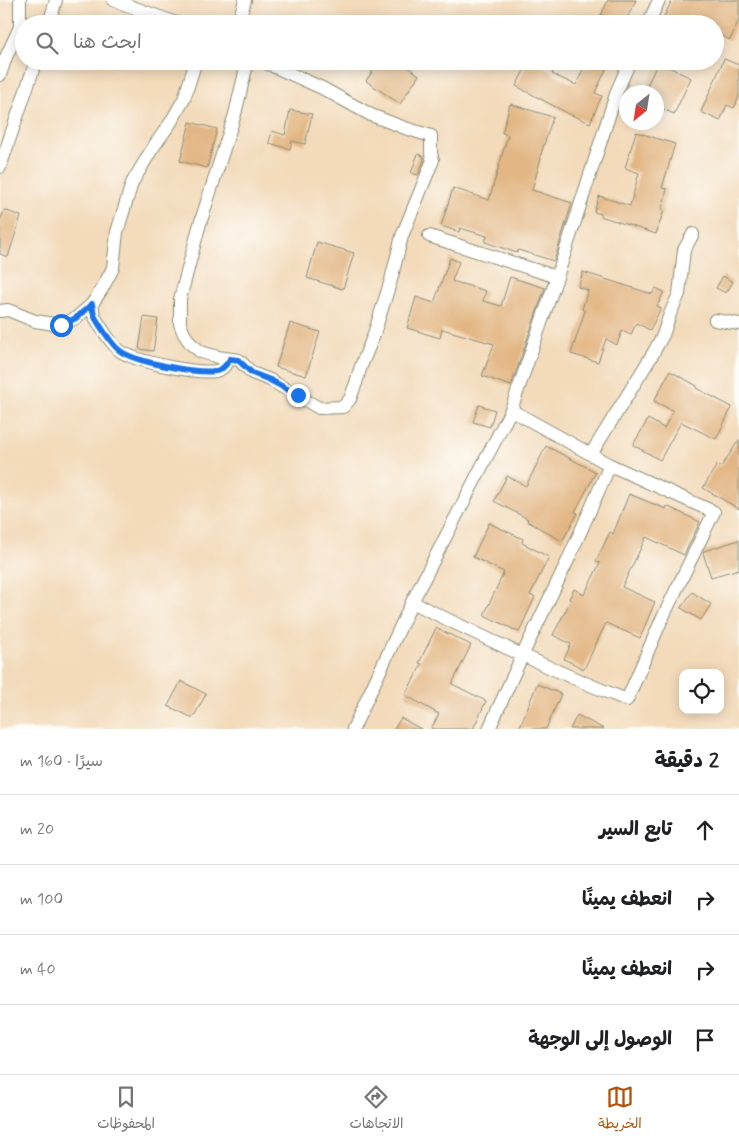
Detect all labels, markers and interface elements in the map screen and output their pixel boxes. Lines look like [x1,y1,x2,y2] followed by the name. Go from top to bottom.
[15,15,724,70] search box
[33,29,61,57] icon: search
[73,30,142,55] text: ابحث هنا
[619,85,664,130] north arrow
[50,314,73,337] route start
[287,384,310,407] route end
[679,669,724,714] map controls
[679,669,724,714] button: locate
[655,747,719,775] text: 2 دقيقة
[20,751,103,772] text: سيرًا · 160 m
[691,816,719,844] icon: ahead
[599,817,672,842] text: تابع السير
[20,819,54,840] text: 20 m
[691,886,719,914] icon: right
[582,887,672,912] text: انعطف يمينًا
[20,889,63,910] text: 100 m
[691,956,719,984] icon: right
[582,957,672,982] text: انعطف يمينًا
[20,959,56,980] text: 40 m
[691,1026,719,1054] icon: arrive
[528,1027,672,1052] text: الوصول إلى الوجهة
[97,1083,155,1136] tab: المحفوظات
[349,1083,404,1136] tab: الاتجاهات
[598,1083,642,1136] tab: الخريطة

